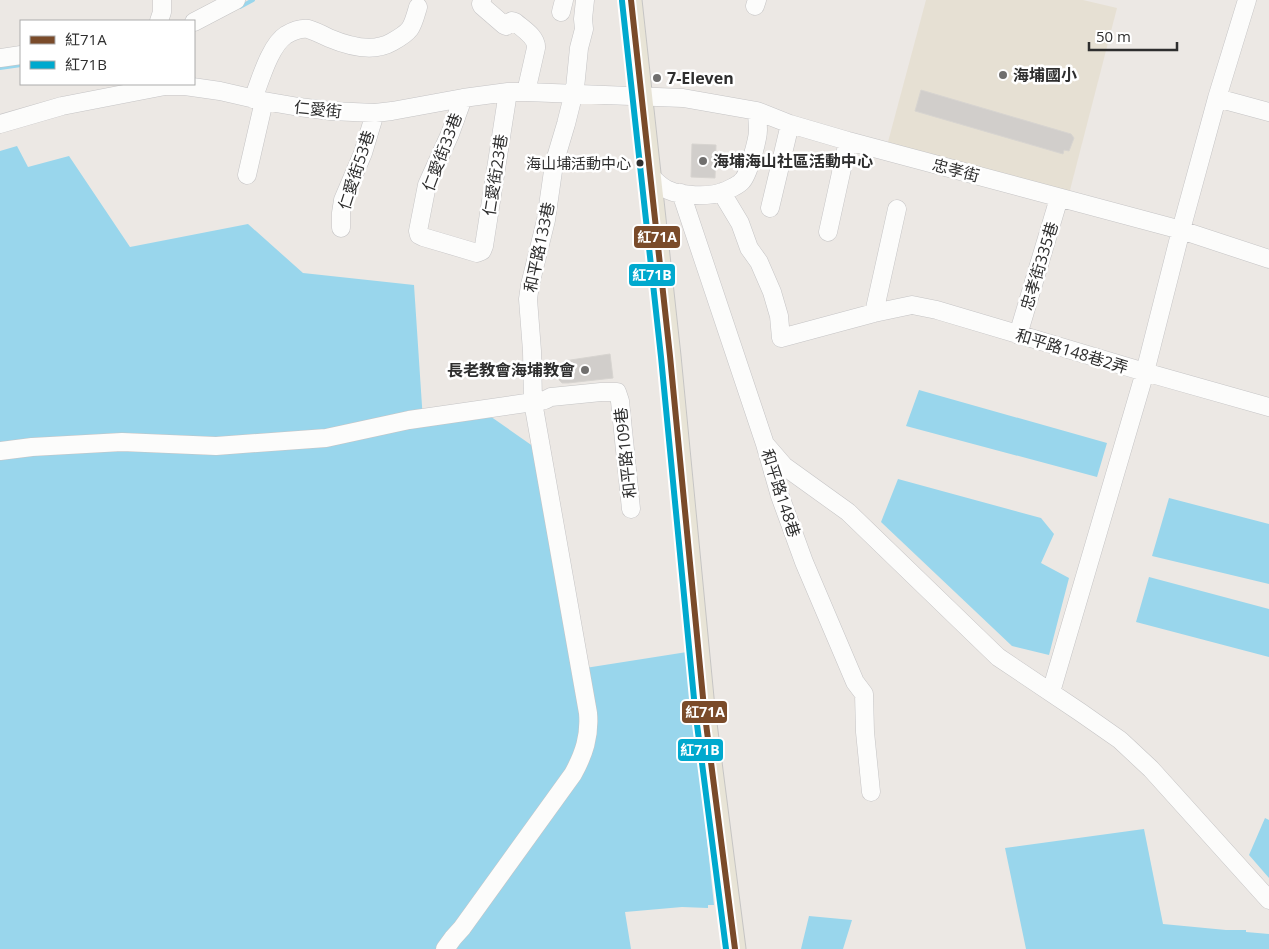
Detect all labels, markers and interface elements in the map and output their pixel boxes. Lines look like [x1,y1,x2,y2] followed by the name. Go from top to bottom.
[20,20,195,85] legend
[1089,20,1176,52] scale bar
[1096,26,1131,46] text: 50 m
[65,29,107,49] text: 紅71A
[65,54,107,74] text: 紅71B
[1013,64,1077,86] place label: 海埔國小
[667,67,734,89] place label: 7-Eleven
[997,69,1009,81] marker: 海埔國小
[651,72,663,84] marker: 7-Eleven
[293,96,343,122] street label: 仁愛街
[417,110,467,194] street label: 仁愛街33巷
[333,127,379,213] street label: 仁愛街53巷
[478,133,512,217] street label: 仁愛街23巷
[713,150,873,172] place label: 海埔海山社區活動中心
[526,153,631,173] place label: 海山埔活動中心
[930,153,982,187] street label: 忠孝街
[697,155,709,167] marker: 海埔海山社區活動中心
[635,158,645,168] marker: 海山埔活動中心
[519,200,559,294] street label: 和平路133巷
[1015,219,1063,313] street label: 忠孝街335巷
[633,225,681,249] line badge: 紅71A
[637,227,677,246] text: 紅71A
[628,263,676,287] line badge: 紅71B
[632,265,672,284] text: 紅71B
[1013,323,1131,379] street label: 和平路148巷2弄
[447,359,575,381] place label: 長老教會海埔教會
[579,364,591,376] marker: 長老教會海埔教會
[609,406,641,500] street label: 和平路109巷
[756,446,806,540] street label: 和平路148巷
[681,700,728,724] line badge: 紅71A
[685,702,725,721] text: 紅71A
[677,738,724,762] line badge: 紅71B
[680,740,720,759] text: 紅71B

